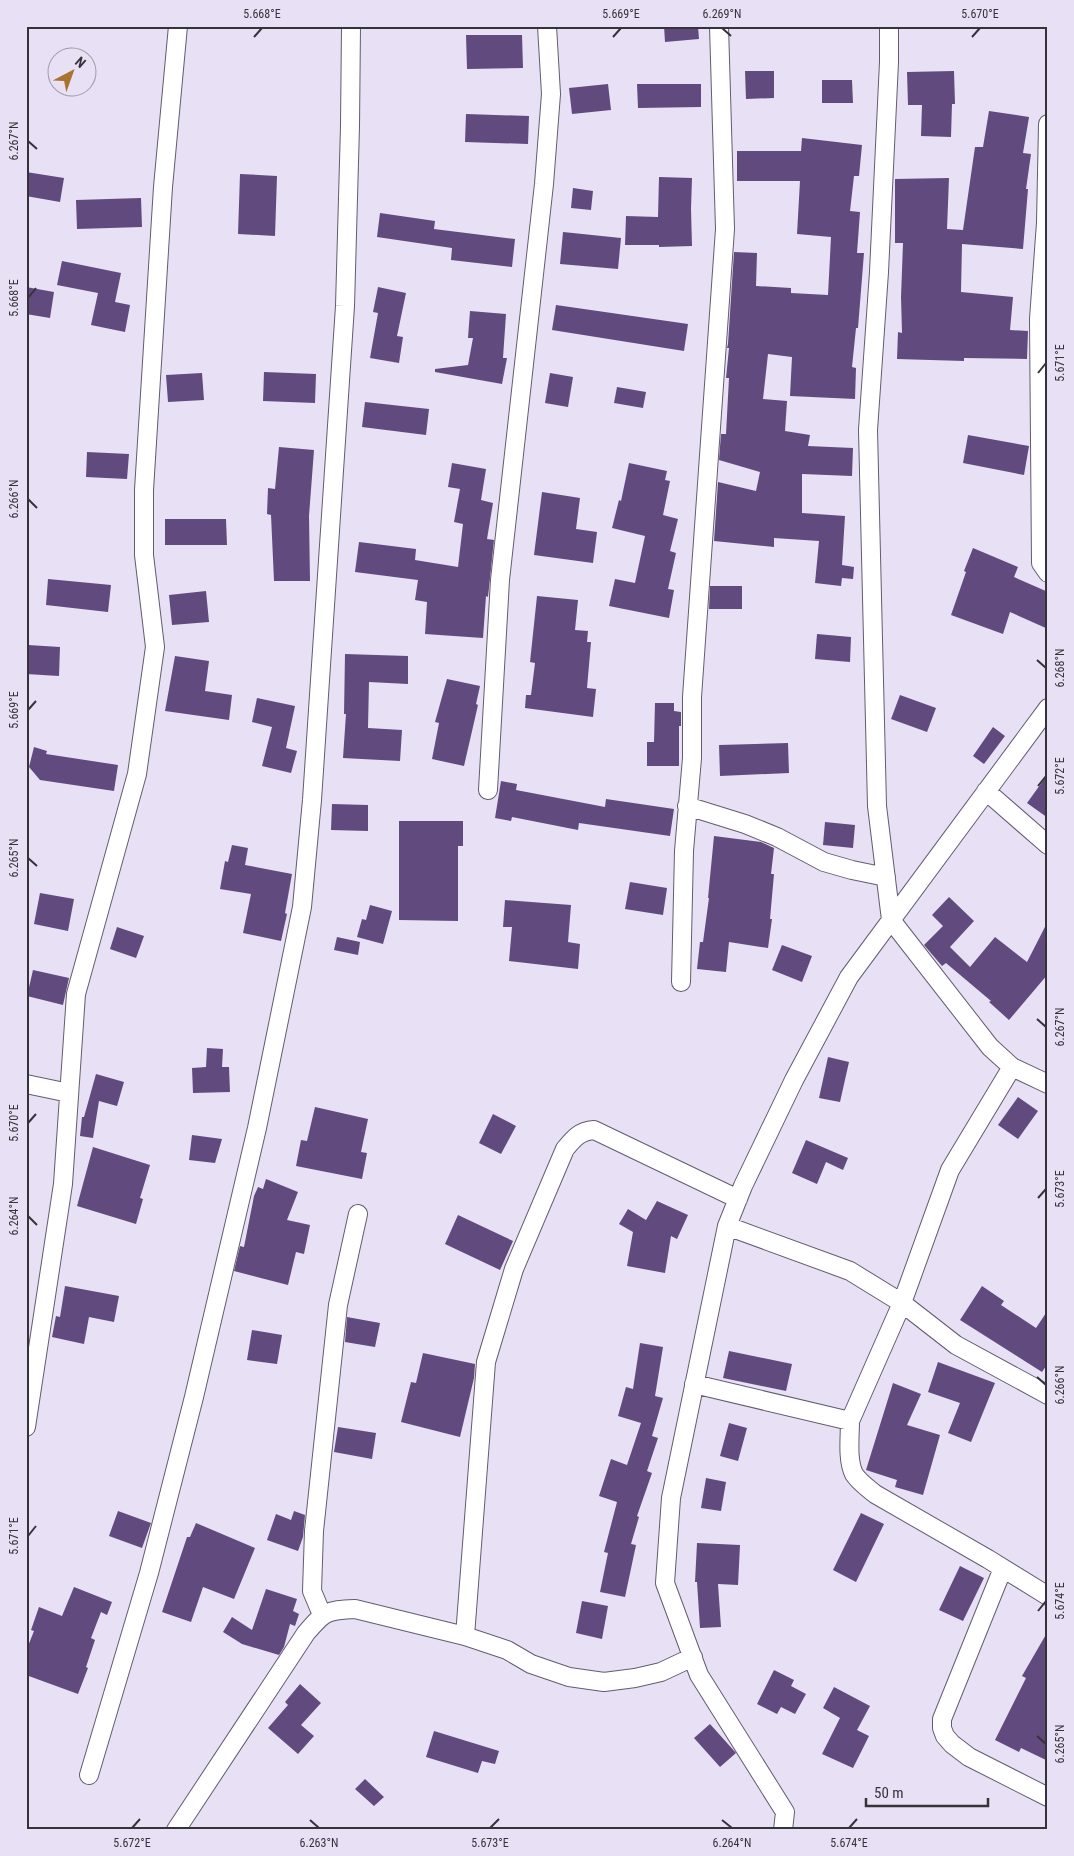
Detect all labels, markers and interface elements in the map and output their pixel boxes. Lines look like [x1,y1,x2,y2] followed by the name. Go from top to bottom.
[243,7,281,21] text: 5.668°E
[602,7,640,21] text: 5.669°E
[703,7,741,21] text: 6.269°N
[961,7,999,21] text: 5.670°E
[48,48,98,98] north arrow
[72,53,89,71] text: N
[7,122,21,160] text: 6.267°N
[7,279,21,317] text: 5.668°E
[1053,344,1067,382] text: 5.671°E
[7,480,21,518] text: 6.266°N
[1053,649,1067,687] text: 6.268°N
[7,691,21,729] text: 5.669°E
[1053,757,1067,795] text: 5.672°E
[7,839,21,877] text: 6.265°N
[1053,1008,1067,1046] text: 6.267°N
[7,1104,21,1142] text: 5.670°E
[1053,1170,1067,1208] text: 5.673°E
[7,1197,21,1235] text: 6.264°N
[1053,1366,1067,1404] text: 6.266°N
[7,1517,21,1555] text: 5.671°E
[1053,1582,1067,1620] text: 5.674°E
[1053,1725,1067,1763] text: 6.265°N
[866,1776,989,1808] scale bar
[874,1784,904,1802] text: 50 m
[113,1836,151,1850] text: 5.672°E
[300,1836,338,1850] text: 6.263°N
[471,1836,509,1850] text: 5.673°E
[713,1836,751,1850] text: 6.264°N
[830,1836,868,1850] text: 5.674°E

